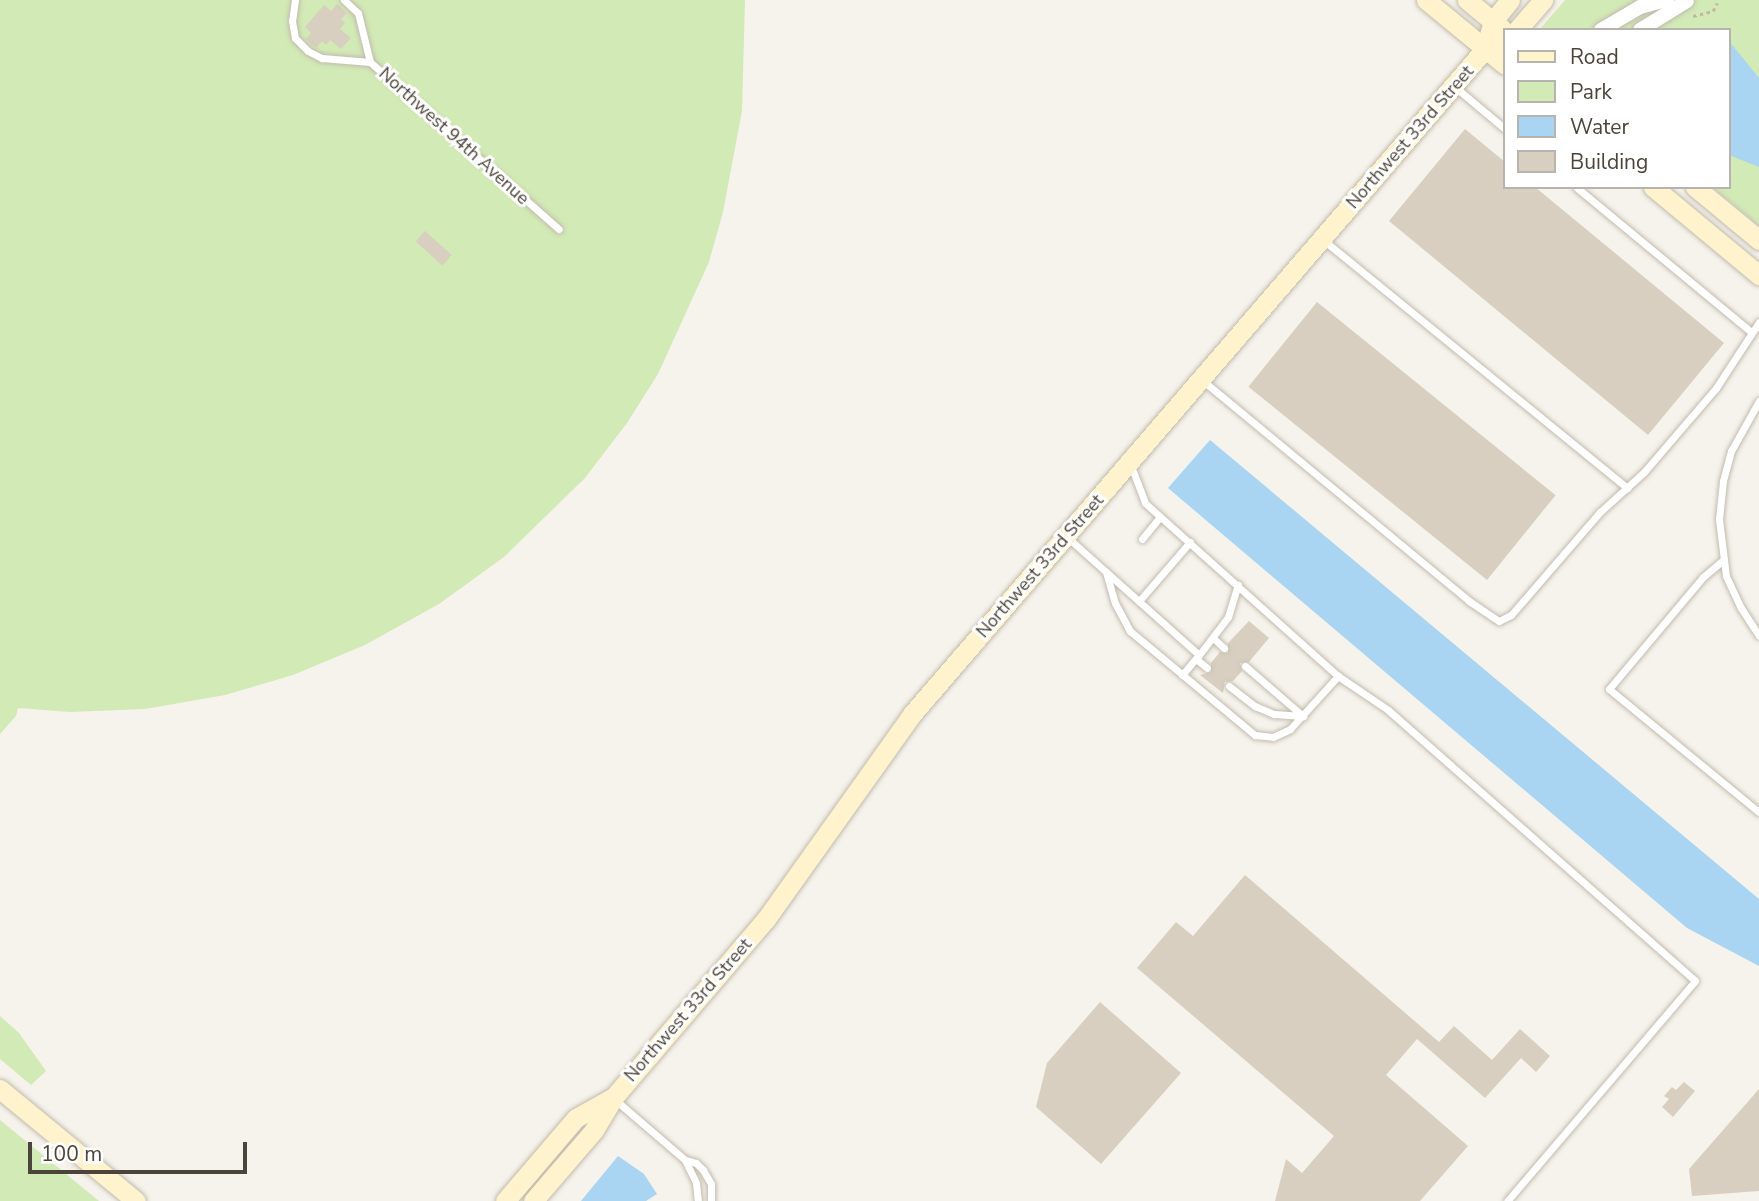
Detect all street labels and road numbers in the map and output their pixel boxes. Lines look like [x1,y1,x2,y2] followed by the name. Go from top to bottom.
[1342,61,1478,213] street label: Northwest 33rd Street
[374,63,534,209] street label: Northwest 94th Avenue
[972,490,1108,642] street label: Northwest 33rd Street
[620,934,756,1086] street label: Northwest 33rd Street

